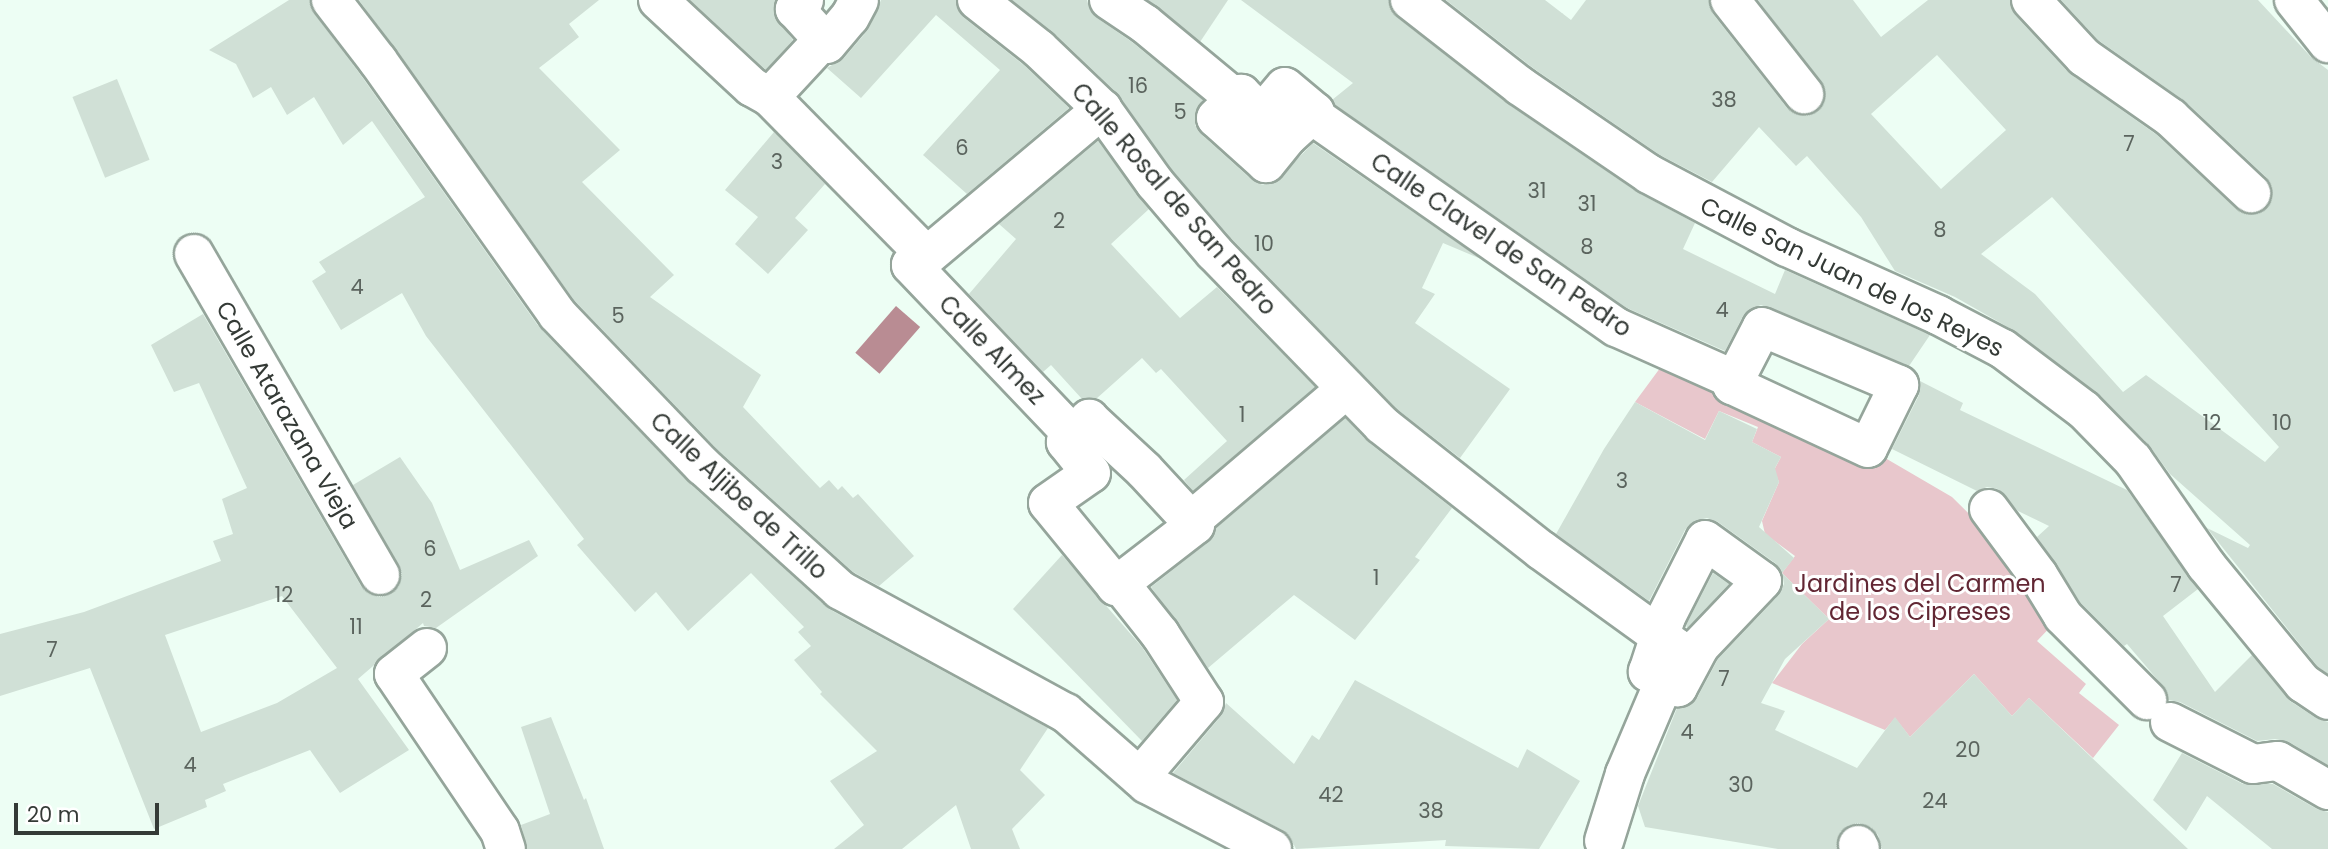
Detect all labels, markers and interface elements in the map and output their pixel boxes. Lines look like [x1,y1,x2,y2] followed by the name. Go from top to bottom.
[1128,73,1148,99] house number: 16
[1065,77,1283,321] street label: Calle Rosal de San Pedro
[1711,87,1737,113] house number: 38
[1173,99,1187,125] house number: 5
[2123,131,2135,157] house number: 7
[955,135,969,161] house number: 6
[1365,147,1637,343] street label: Calle Clavel de San Pedro
[771,149,783,175] house number: 3
[1527,178,1547,204] house number: 31
[1577,191,1597,217] house number: 31
[1696,191,2008,363] street label: Calle San Juan de los Reyes
[1053,208,1065,234] house number: 2
[1933,217,1947,243] house number: 8
[1254,231,1274,257] house number: 10
[1580,234,1594,260] house number: 8
[350,274,364,300] house number: 4
[933,289,1051,411] street label: Calle Almez
[210,296,364,534] street label: Calle Atarazana Vieja
[1715,297,1729,323] house number: 4
[611,303,625,329] house number: 5
[1239,402,1245,428] house number: 1
[644,406,834,586] street label: Calle Aljibe de Trillo
[2203,410,2221,436] house number: 12
[2272,410,2292,436] house number: 10
[1616,468,1628,494] house number: 3
[423,536,437,562] house number: 6
[1373,565,1379,591] house number: 1
[1794,570,2046,626] park label: Jardines del Carmen de los Cipreses
[2170,572,2182,598] house number: 7
[275,582,293,608] house number: 12
[420,587,432,613] house number: 2
[349,614,363,640] house number: 11
[46,637,58,663] house number: 7
[1718,666,1730,692] house number: 7
[1680,719,1694,745] house number: 4
[1955,737,1981,763] house number: 20
[183,752,197,778] house number: 4
[1728,772,1754,798] house number: 30
[1318,782,1344,808] house number: 42
[1922,788,1948,814] house number: 24
[18,790,163,834] scale bar
[1418,798,1444,824] house number: 38
[27,800,80,829] text: 20 m

